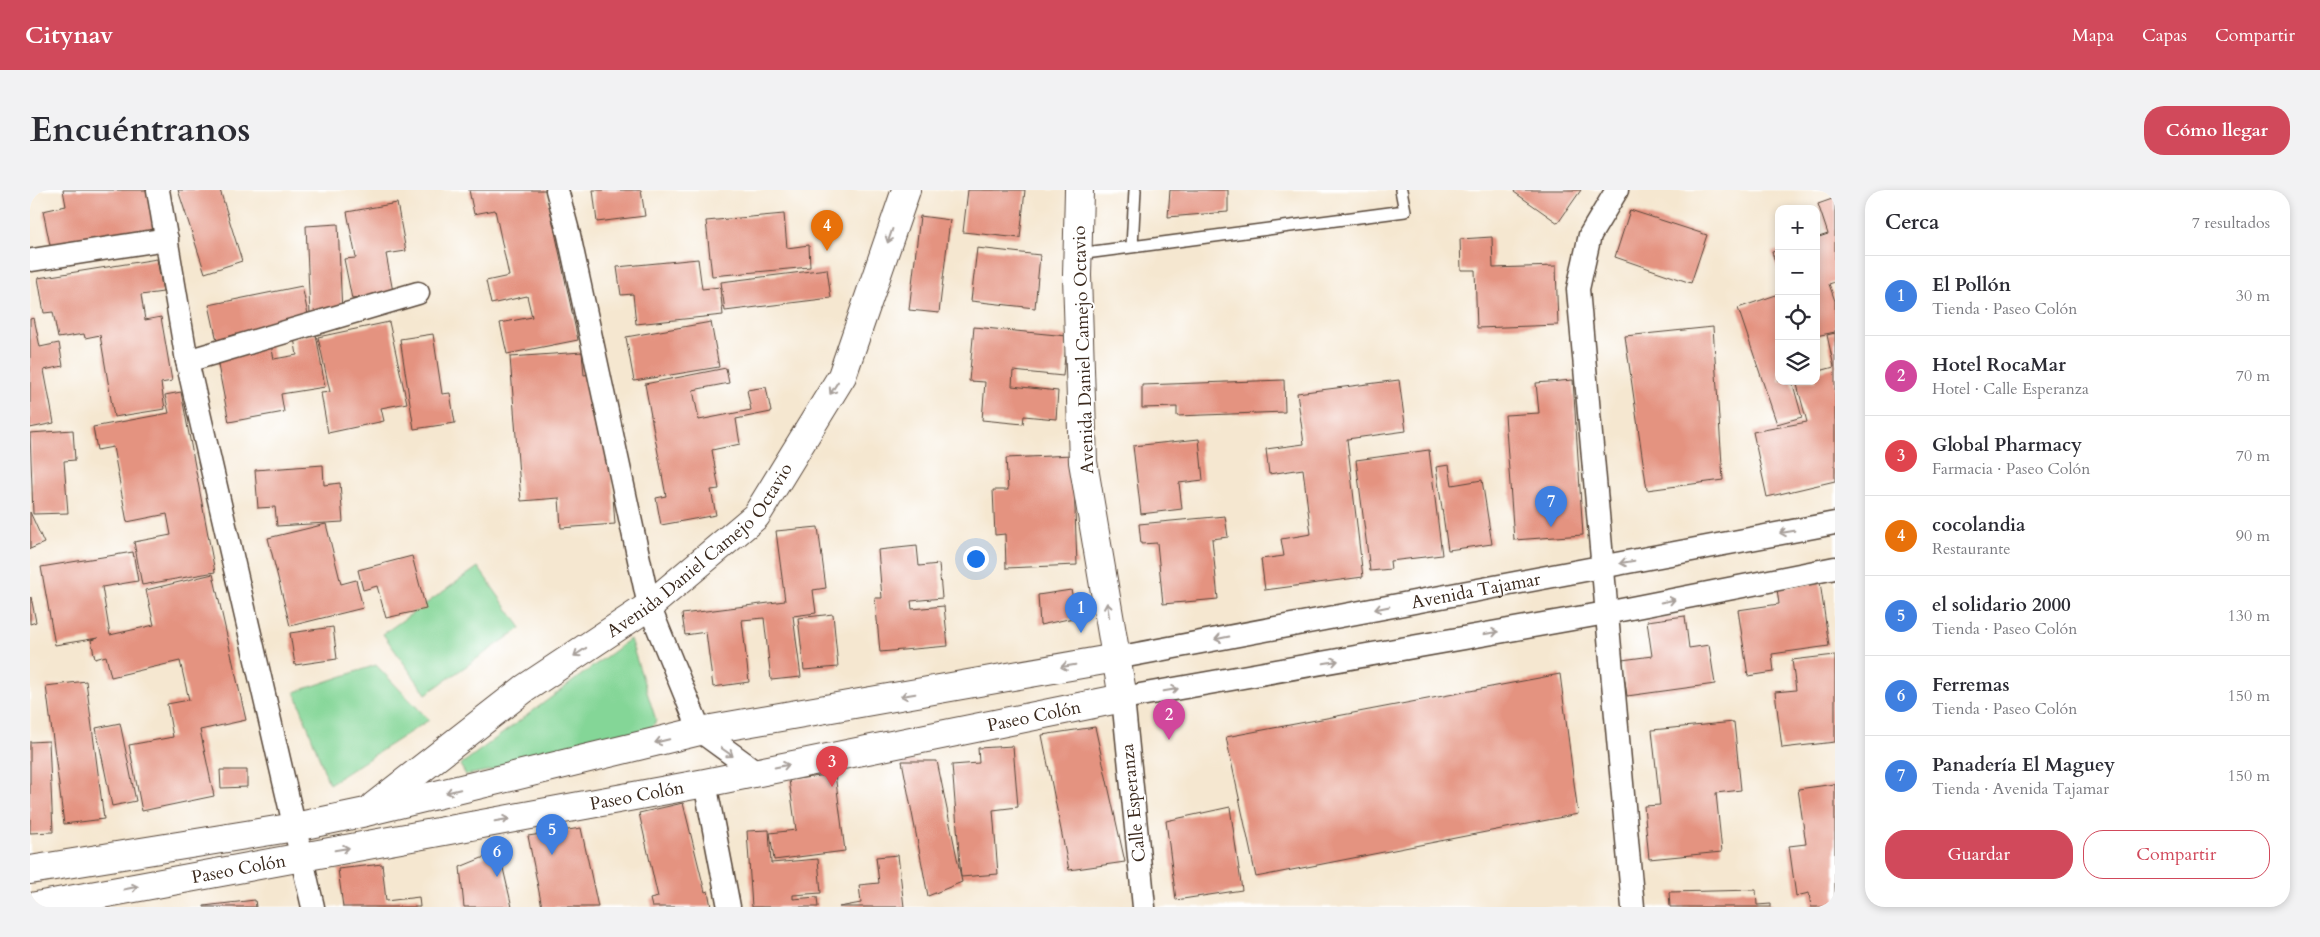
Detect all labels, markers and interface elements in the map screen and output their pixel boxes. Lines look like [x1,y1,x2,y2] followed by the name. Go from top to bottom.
[25,19,113,52] text: Citynav
[2072,23,2114,48] text: Mapa
[2142,23,2187,48] text: Capas
[2215,23,2295,48] text: Compartir
[30,106,251,154] text: Encuéntranos
[2144,106,2290,155] button: Cómo llegar
[1775,205,1820,385] map controls
[1775,205,1820,250] button: +
[1885,208,1939,237] text: Cerca
[811,210,843,251] pin: 4
[2192,212,2270,234] text: 7 resultados
[1067,225,1100,475] street label: Avenida Daniel Camejo Octavio
[885,228,894,243] one-way arrow
[1775,250,1820,295] button: −
[1932,272,2011,298] text: El Pollón
[1897,285,1905,307] text: 1
[2236,285,2270,307] text: 30 m
[1775,295,1820,340] button: locate
[1932,298,2077,320] text: Tienda · Paseo Colón
[1775,340,1820,385] button: layers
[1932,352,2066,378] text: Hotel RocaMar
[1897,365,1905,387] text: 2
[2236,365,2270,387] text: 70 m
[1932,378,2089,400] text: Hotel · Calle Esperanza
[829,381,839,395] one-way arrow
[1932,432,2082,458] text: Global Pharmacy
[1897,445,1905,467] text: 3
[2236,445,2270,467] text: 70 m
[602,458,799,644] street label: Avenida Daniel Camejo Octavio
[1932,458,2090,480] text: Farmacia · Paseo Colón
[1535,486,1567,527] pin: 7
[1932,512,2026,538] text: cocolandia
[1897,525,1905,547] text: 4
[2236,525,2270,547] text: 90 m
[1779,528,1795,538] one-way arrow
[1932,538,2011,560] text: Restaurante
[963,546,989,572] your location
[1620,557,1636,567] one-way arrow
[1409,566,1543,615] street label: Avenida Tajamar
[1065,592,1097,633] pin: 1
[1932,592,2071,618] text: el solidario 2000
[1659,596,1675,605] one-way arrow
[1103,602,1113,618] one-way arrow
[1374,604,1390,613] one-way arrow
[1897,605,1905,627] text: 5
[2228,605,2270,627] text: 130 m
[1932,618,2077,640] text: Tienda · Paseo Colón
[1482,628,1498,638] one-way arrow
[1214,634,1230,643] one-way arrow
[573,647,587,657] one-way arrow
[1322,656,1338,666] one-way arrow
[1060,662,1076,672] one-way arrow
[1932,672,2009,698] text: Ferremas
[1162,684,1178,694] one-way arrow
[1897,685,1905,707] text: 6
[2228,685,2270,707] text: 150 m
[900,690,916,700] one-way arrow
[985,695,1084,738] street label: Paseo Colón
[1932,698,2077,720] text: Tienda · Paseo Colón
[1153,699,1185,740] pin: 2
[655,737,671,746] one-way arrow
[1115,742,1152,863] street label: Calle Esperanza
[816,746,848,787] pin: 3
[720,747,734,757] one-way arrow
[1932,752,2115,778] text: Panadería El Maguey
[774,761,790,770] one-way arrow
[1897,765,1905,787] text: 7
[2228,765,2270,787] text: 150 m
[588,775,687,817] street label: Paseo Colón
[1932,778,2109,800] text: Tienda · Avenida Tajamar
[446,787,462,796] one-way arrow
[494,814,510,824] one-way arrow
[536,814,568,855] pin: 5
[1885,830,2073,879] button: Guardar
[2083,830,2270,879] button: Compartir
[481,836,513,877] pin: 6
[334,843,350,853] one-way arrow
[189,848,288,890] street label: Paseo Colón
[123,883,139,893] one-way arrow

